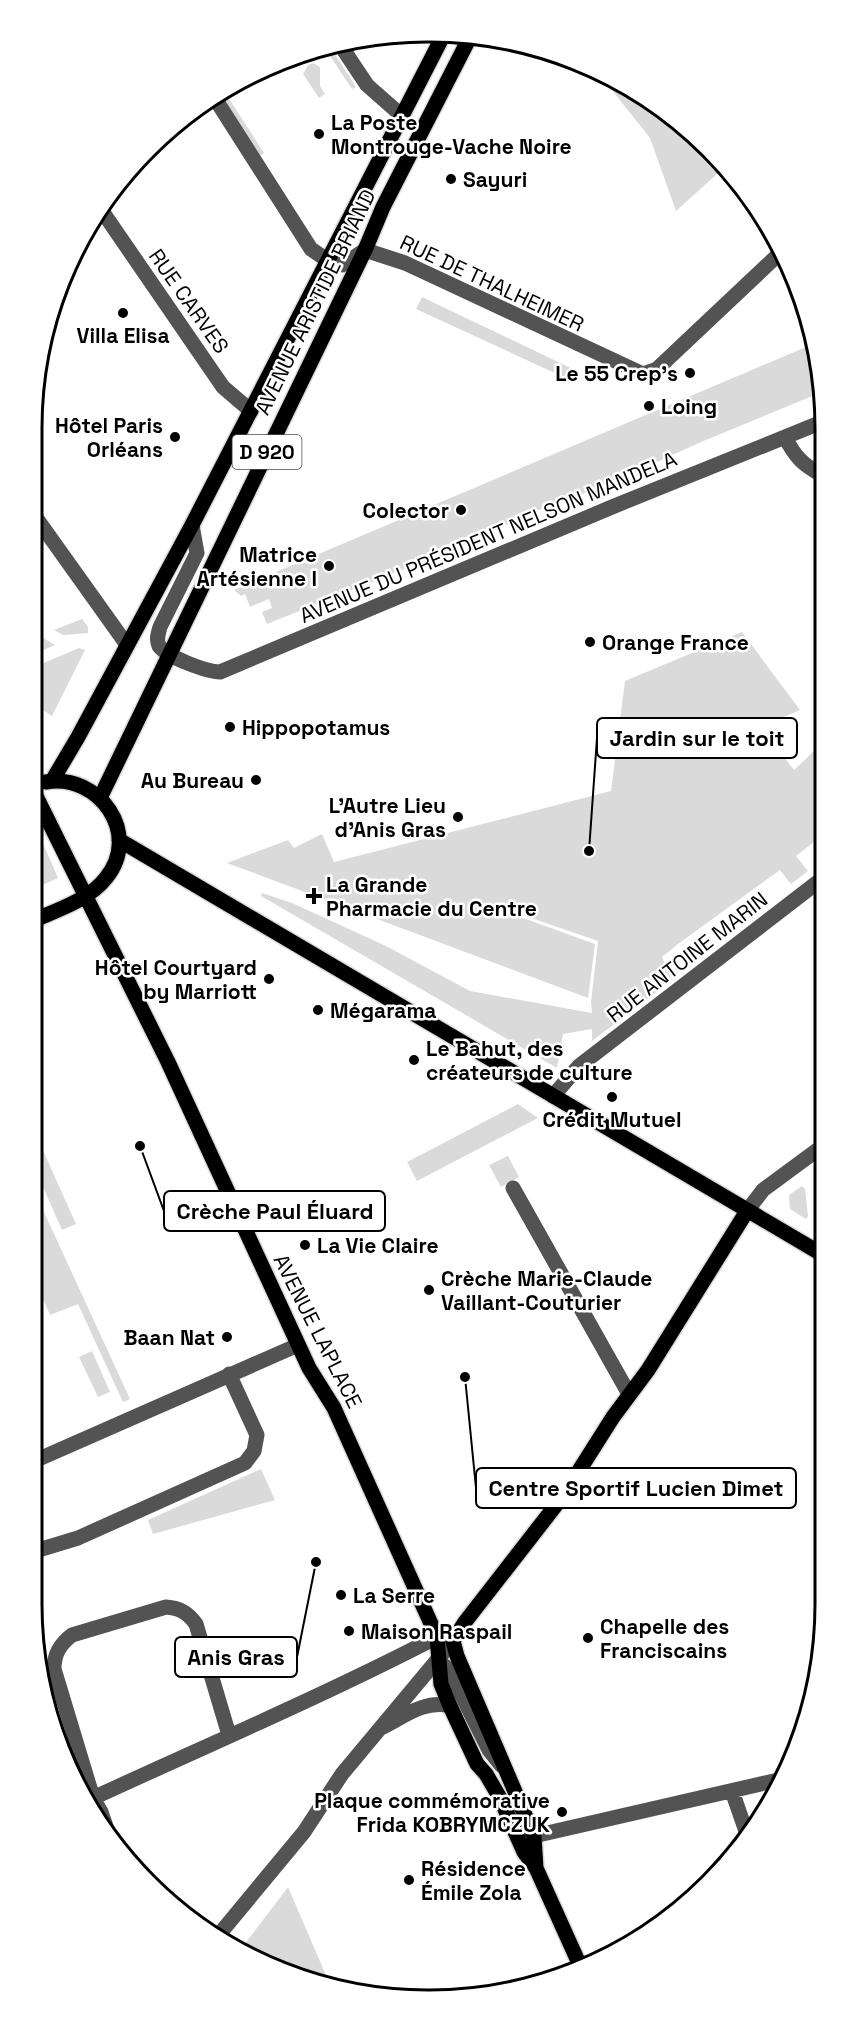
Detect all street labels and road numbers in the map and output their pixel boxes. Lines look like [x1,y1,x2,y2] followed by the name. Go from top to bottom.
[249,185,381,419] street label: AVENUE ARISTIDE BRIAND
[396,229,588,337] street label: RUE DE THALHEIMER
[143,243,235,359] street label: RUE CARVES
[232,435,302,469] road number: D 920
[295,445,681,629] street label: AVENUE DU PRÉSIDENT NELSON MANDELA
[601,886,773,1028] street label: RUE ANTOINE MARIN
[268,1249,368,1413] street label: AVENUE LAPLACE

